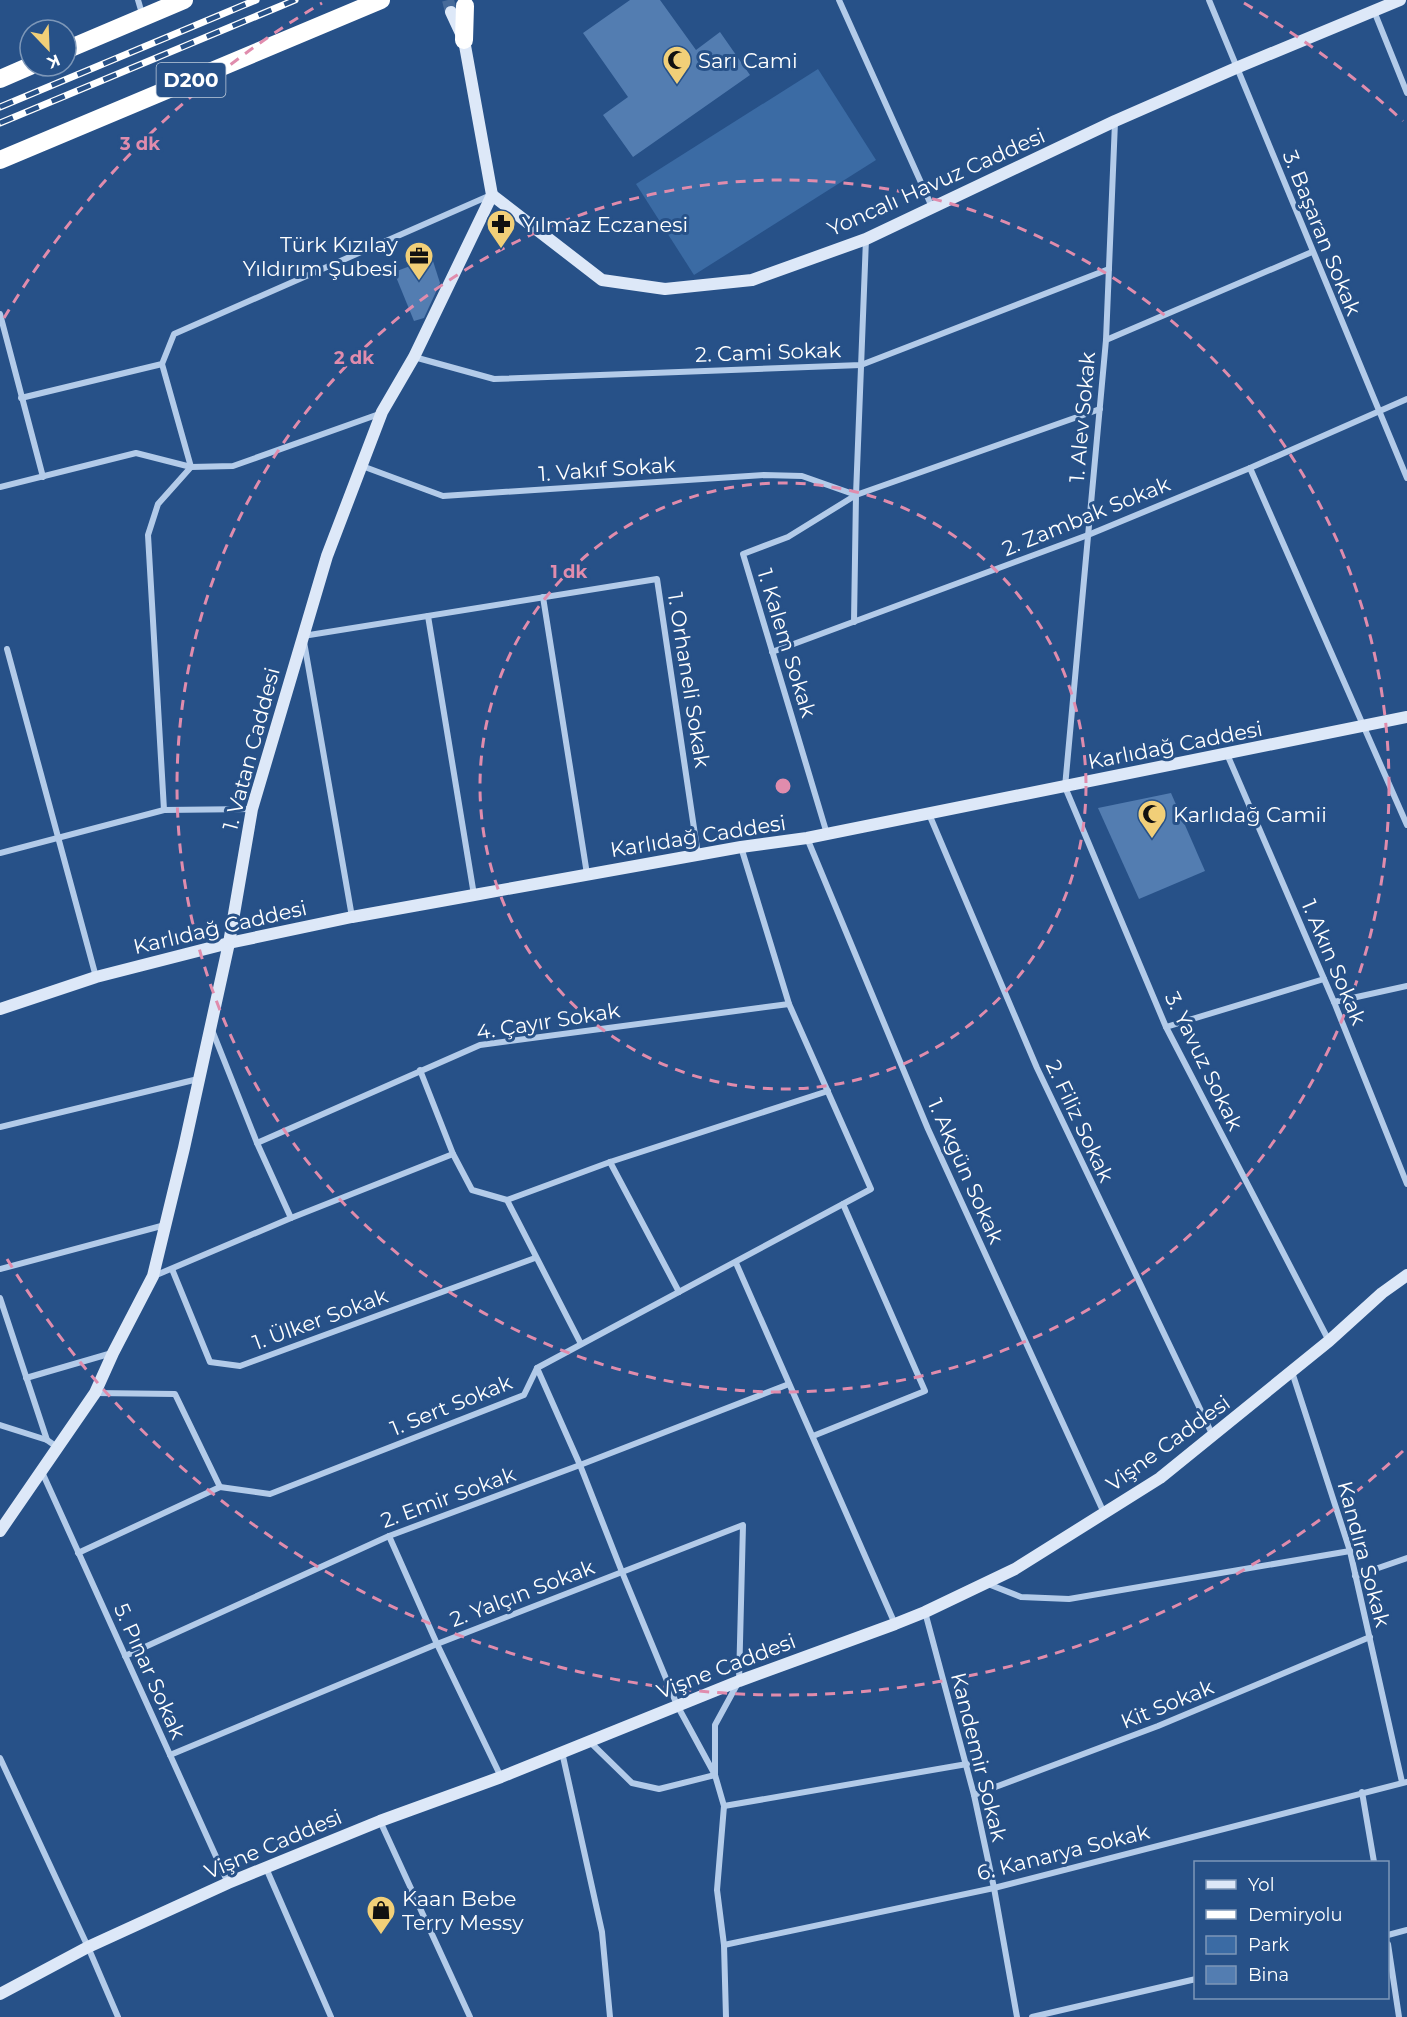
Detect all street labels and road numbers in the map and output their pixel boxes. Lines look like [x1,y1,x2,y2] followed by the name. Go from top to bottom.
[156,63,225,97] road number: D200
[823,123,1049,241] street label: Yoncalı Havuz Caddesi
[1278,147,1367,320] street label: 3. Başaran Sokak
[695,337,842,367] street label: 2. Cami Sokak
[1064,350,1100,483] street label: 1. Alev Sokak
[538,452,677,486] street label: 1. Vakıf Sokak
[999,471,1174,561] street label: 2. Zambak Sokak
[753,566,822,721] street label: 1. Kalem Sokak
[663,591,715,770] street label: 1. Orhaneli Sokak
[217,665,285,833] street label: 1. Vatan Caddesi
[1086,716,1264,774] street label: Karlıdağ Caddesi
[608,810,788,862] street label: Karlıdağ Caddesi
[131,895,309,959] street label: Karlıdağ Caddesi
[1296,896,1372,1029] street label: 1. Akın Sokak
[1160,988,1249,1135] street label: 3. Yavuz Sokak
[474,997,622,1045] street label: 4. Çayır Sokak
[1041,1056,1119,1186] street label: 2. Filiz Sokak
[923,1095,1009,1248] street label: 1. Akgün Sokak
[249,1283,391,1355] street label: 1. Ülker Sokak
[386,1369,516,1441] street label: 1. Sert Sokak
[1101,1390,1235,1496] street label: Vişne Caddesi
[377,1461,519,1533] street label: 2. Emir Sokak
[1333,1478,1396,1630] street label: Kandıra Sokak
[446,1554,598,1632] street label: 2. Yalçın Sokak
[109,1599,191,1743] street label: 5. Pınar Sokak
[653,1628,799,1704] street label: Vişne Caddesi
[946,1670,1012,1845] street label: Kandemir Sokak
[1117,1674,1217,1734] street label: Kit Sokak
[201,1804,345,1884] street label: Vişne Caddesi
[974,1818,1152,1886] street label: 6. Kanarya Sokak

